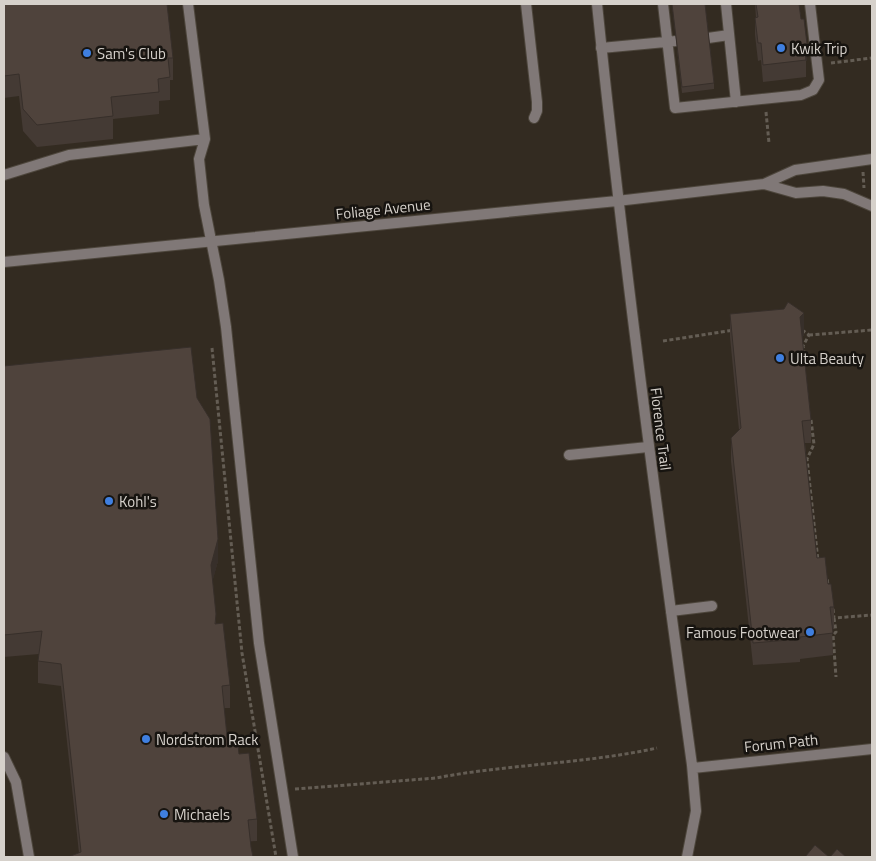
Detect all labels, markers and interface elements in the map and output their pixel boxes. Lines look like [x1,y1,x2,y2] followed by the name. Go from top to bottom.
[791,37,847,60] place label: Kwik Trip
[97,42,166,65] place label: Sam's Club
[775,42,787,54] marker: Kwik Trip
[81,47,93,59] marker: Sam's Club
[334,193,432,225] street label: Foliage Avenue
[790,347,864,370] place label: Ulta Beauty
[774,352,786,364] marker: Ulta Beauty
[645,386,677,472] street label: Florence Trail
[119,490,157,513] place label: Kohl's
[103,495,115,507] marker: Kohl's
[686,621,800,644] place label: Famous Footwear
[804,626,816,638] marker: Famous Footwear
[156,728,258,751] place label: Nordstrom Rack
[743,728,819,758] street label: Forum Path
[140,733,152,745] marker: Nordstrom Rack
[174,803,230,826] place label: Michaels
[158,808,170,820] marker: Michaels

